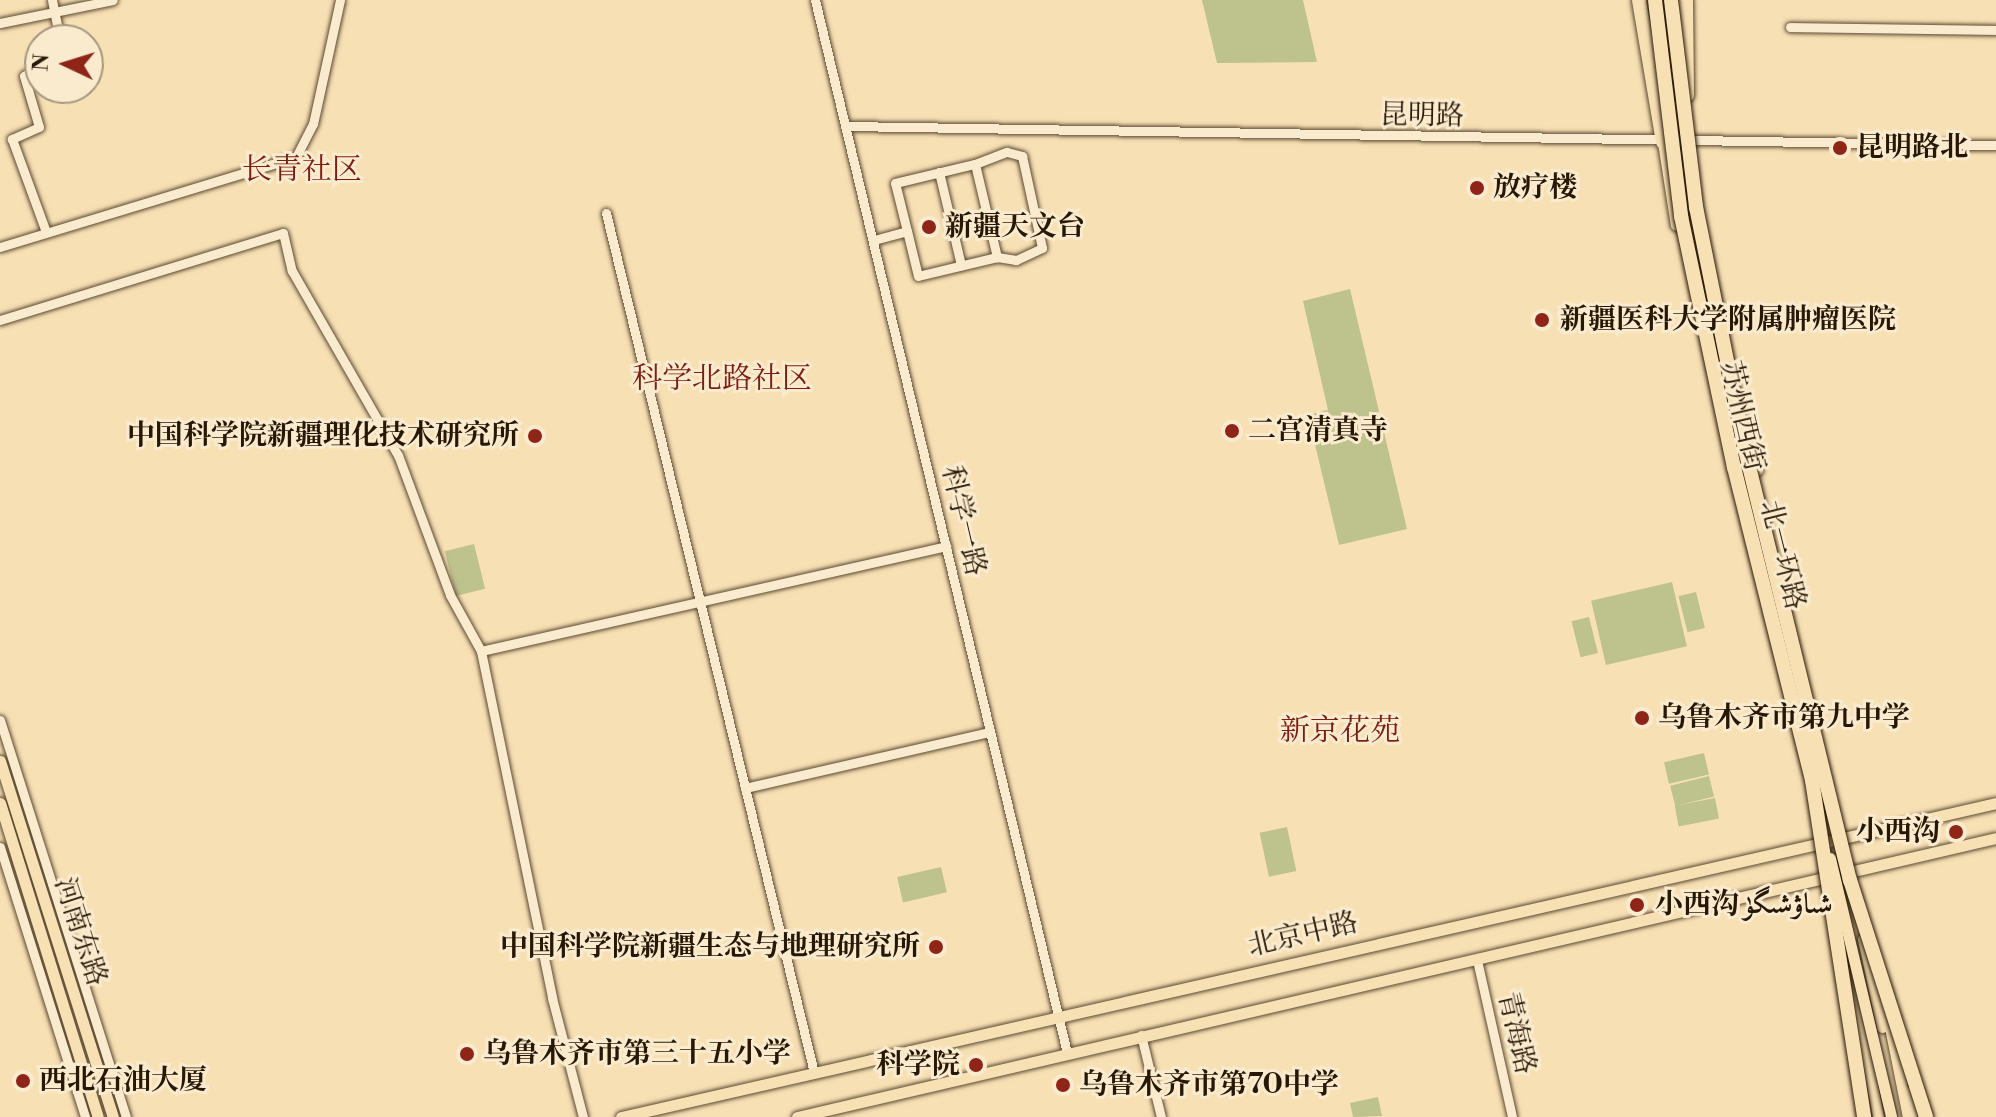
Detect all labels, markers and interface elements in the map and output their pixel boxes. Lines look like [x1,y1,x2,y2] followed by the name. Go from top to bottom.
[24,24,104,104] north arrow
[27,53,56,72] text: N
[1380,98,1464,134] street label: 昆明路
[1856,131,1968,165] place label: 昆明路北
[1831,139,1849,157] marker: 昆明路北
[242,152,362,188] district label: 长青社区
[1493,171,1577,205] place label: 放疗楼
[1468,179,1486,197] marker: 放疗楼
[945,210,1085,244] place label: 新疆天文台
[920,218,938,236] marker: 新疆天文台
[1560,303,1896,337] place label: 新疆医科大学附属肿瘤医院
[1531,309,1553,331] marker: 新疆医科大学附属肿瘤医院
[1713,358,1771,474] street label: 苏州西街
[632,361,812,397] district label: 科学北路社区
[1248,414,1388,448] place label: 二宫清真寺
[127,419,519,453] place label: 中国科学院新疆理化技术研究所
[1223,422,1241,440] marker: 二宫清真寺
[526,427,544,445] marker: 中国科学院新疆理化技术研究所
[934,463,992,579] street label: 科学一路
[1752,497,1812,613] street label: 北一环路
[1658,701,1910,735] place label: 乌鲁木齐市第九中学
[1633,709,1651,727] marker: 乌鲁木齐市第九中学
[1280,713,1400,749] district label: 新京花苑
[1856,815,1940,849] place label: 小西沟
[1947,823,1965,841] marker: 小西沟
[47,874,113,990] street label: 河南东路
[1655,888,1833,922] place label: 小西沟 شىاۋشىگۈ
[1626,894,1648,916] marker: 小西沟 شىاۋشىگۈ
[1245,906,1361,964] street label: 北京中路
[500,930,920,964] place label: 中国科学院新疆生态与地理研究所
[927,938,945,956] marker: 中国科学院新疆生态与地理研究所
[1490,988,1542,1078] street label: 青海路
[483,1037,791,1071] place label: 乌鲁木齐市第三十五小学
[458,1045,476,1063] marker: 乌鲁木齐市第三十五小学
[876,1048,960,1082] place label: 科学院
[967,1056,985,1074] marker: 科学院
[39,1064,207,1098] place label: 西北石油大厦
[1079,1068,1339,1102] place label: 乌鲁木齐市第70中学
[14,1072,32,1090] marker: 西北石油大厦
[1054,1076,1072,1094] marker: 乌鲁木齐市第70中学

